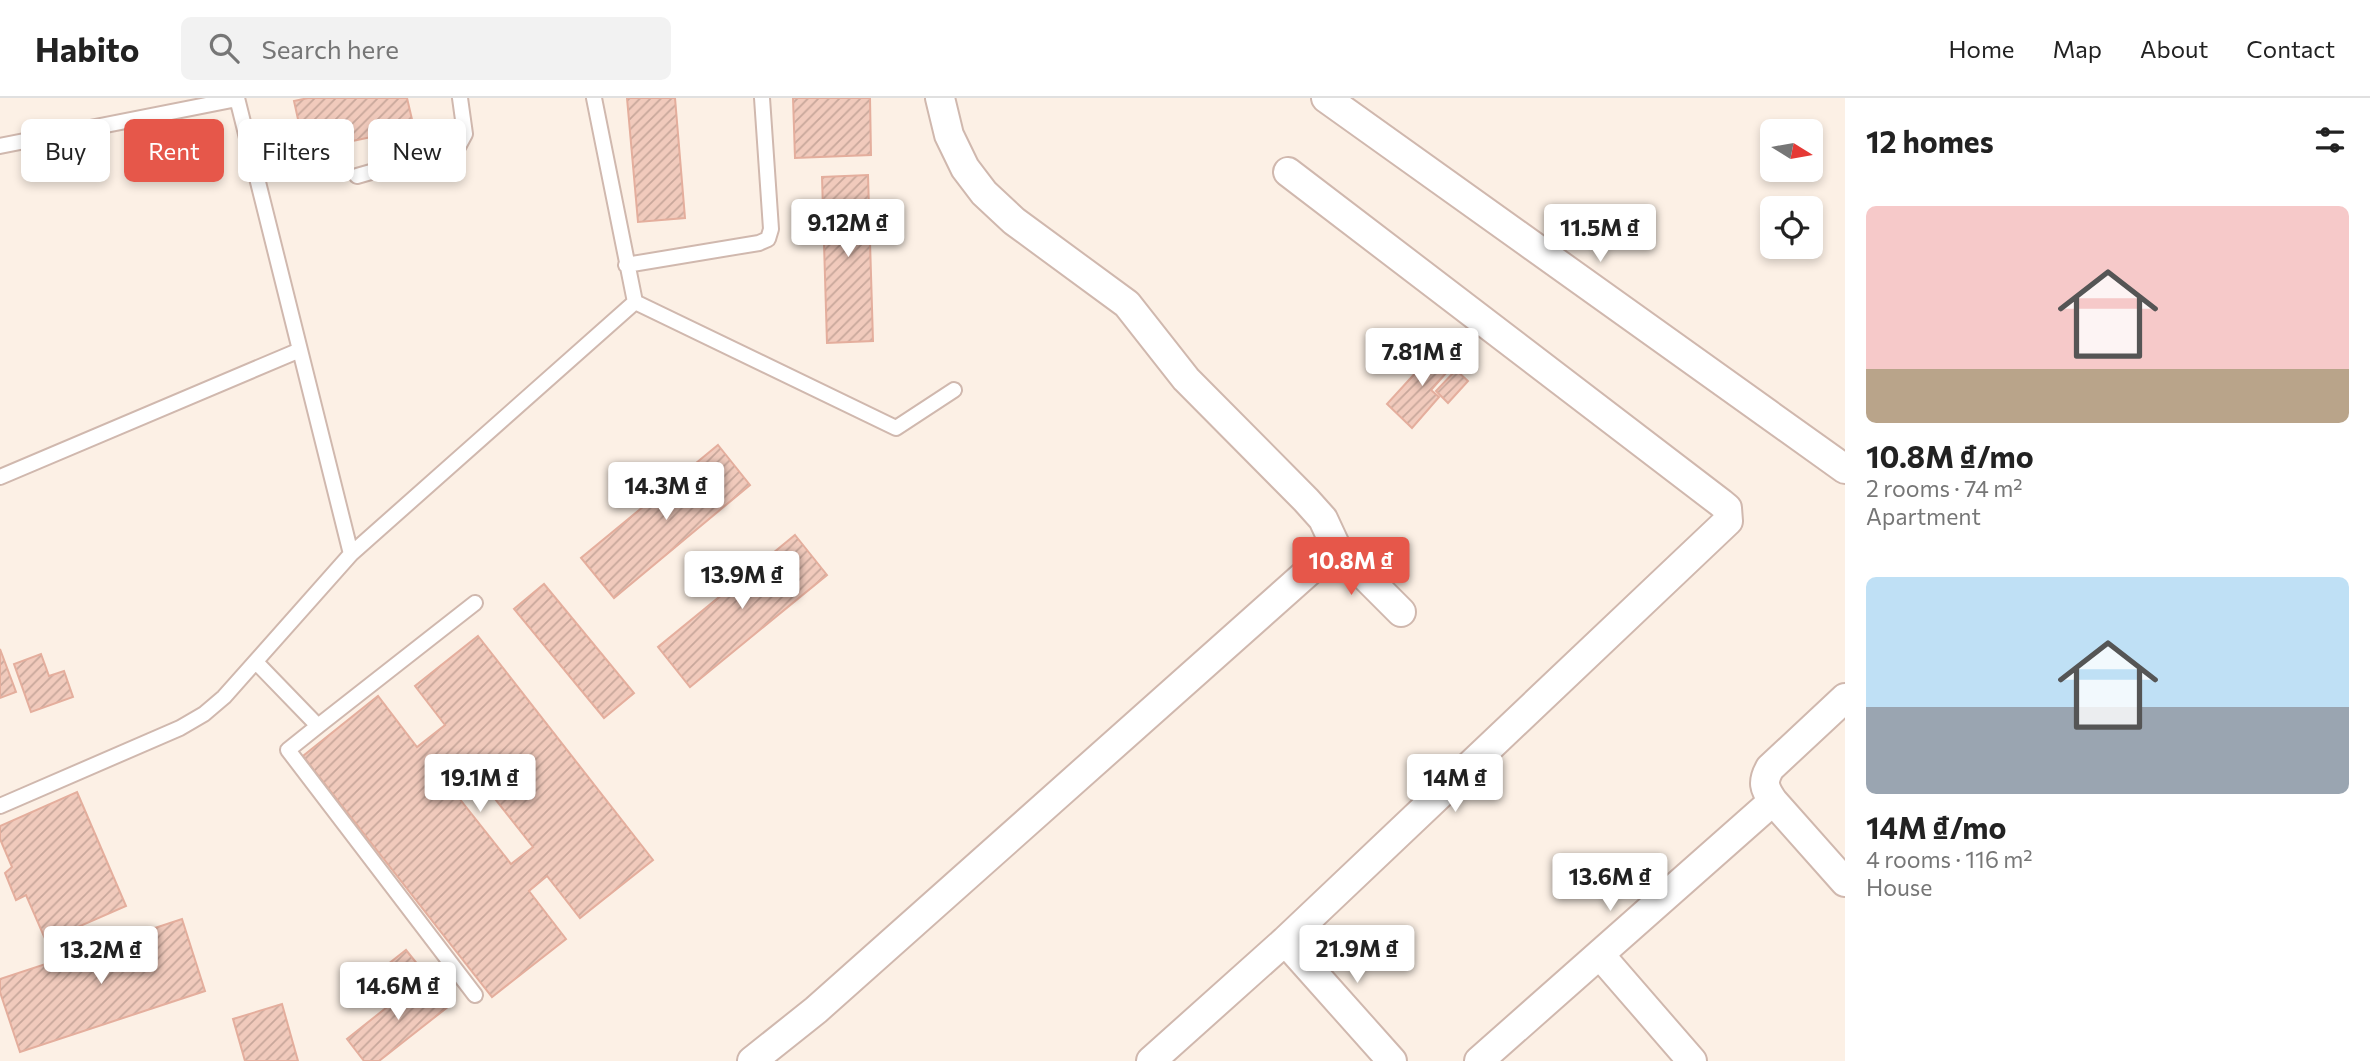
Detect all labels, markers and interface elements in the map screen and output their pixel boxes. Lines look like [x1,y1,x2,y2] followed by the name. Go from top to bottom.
[181,17,671,80] search box
[35,28,139,69] text: Habito
[205,29,243,67] icon: search
[261,33,399,64] text: Search here
[1949,34,2015,63] text: Home
[2053,34,2102,63] text: Map
[2140,34,2208,63] text: About
[2246,34,2335,63] text: Contact
[21,119,110,182] chip: Buy
[124,119,224,182] chip: Rent
[238,119,354,182] chip: Filters
[368,119,466,182] chip: New
[1760,119,1824,182] north arrow
[1760,119,1823,259] map controls
[2311,121,2349,159] icon: filters
[1866,122,1994,159] text: 12 homes
[1760,196,1823,259] button: locate
[783,200,913,259] pin: 9.12M ₫
[1535,204,1665,264] pin: 11.5M ₫
[807,208,889,236] text: 9.12M ₫
[1560,213,1640,241] text: 11.5M ₫
[2045,251,2171,377] icon: home
[1357,328,1487,388] pin: 7.81M ₫
[1382,337,1462,365] text: 7.81M ₫
[1866,437,2034,474] text: 10.8M ₫/mo
[601,462,731,522] pin: 14.3M ₫
[624,471,708,499] text: 14.3M ₫
[1866,474,2022,502] text: 2 rooms · 74 m²
[1866,502,1981,530] text: Apartment
[1286,538,1416,597] pin: 10.8M ₫
[1308,546,1394,574] text: 10.8M ₫
[677,552,807,611] pin: 13.9M ₫
[700,560,784,588] text: 13.9M ₫
[2045,622,2171,748] icon: home
[415,754,545,814] pin: 19.1M ₫
[1406,754,1504,814] pin: 14M ₫
[441,763,519,791] text: 19.1M ₫
[1423,763,1487,791] text: 14M ₫
[1866,808,2006,845] text: 14M ₫/mo
[1866,845,2033,873] text: 4 rooms · 116 m²
[1545,854,1675,913] pin: 13.6M ₫
[1568,862,1652,890] text: 13.6M ₫
[1866,873,1932,901] text: House
[36,926,166,986] pin: 13.2M ₫
[1292,926,1422,985] pin: 21.9M ₫
[1315,934,1399,962] text: 21.9M ₫
[60,935,142,963] text: 13.2M ₫
[333,962,463,1022] pin: 14.6M ₫
[356,971,440,999] text: 14.6M ₫

